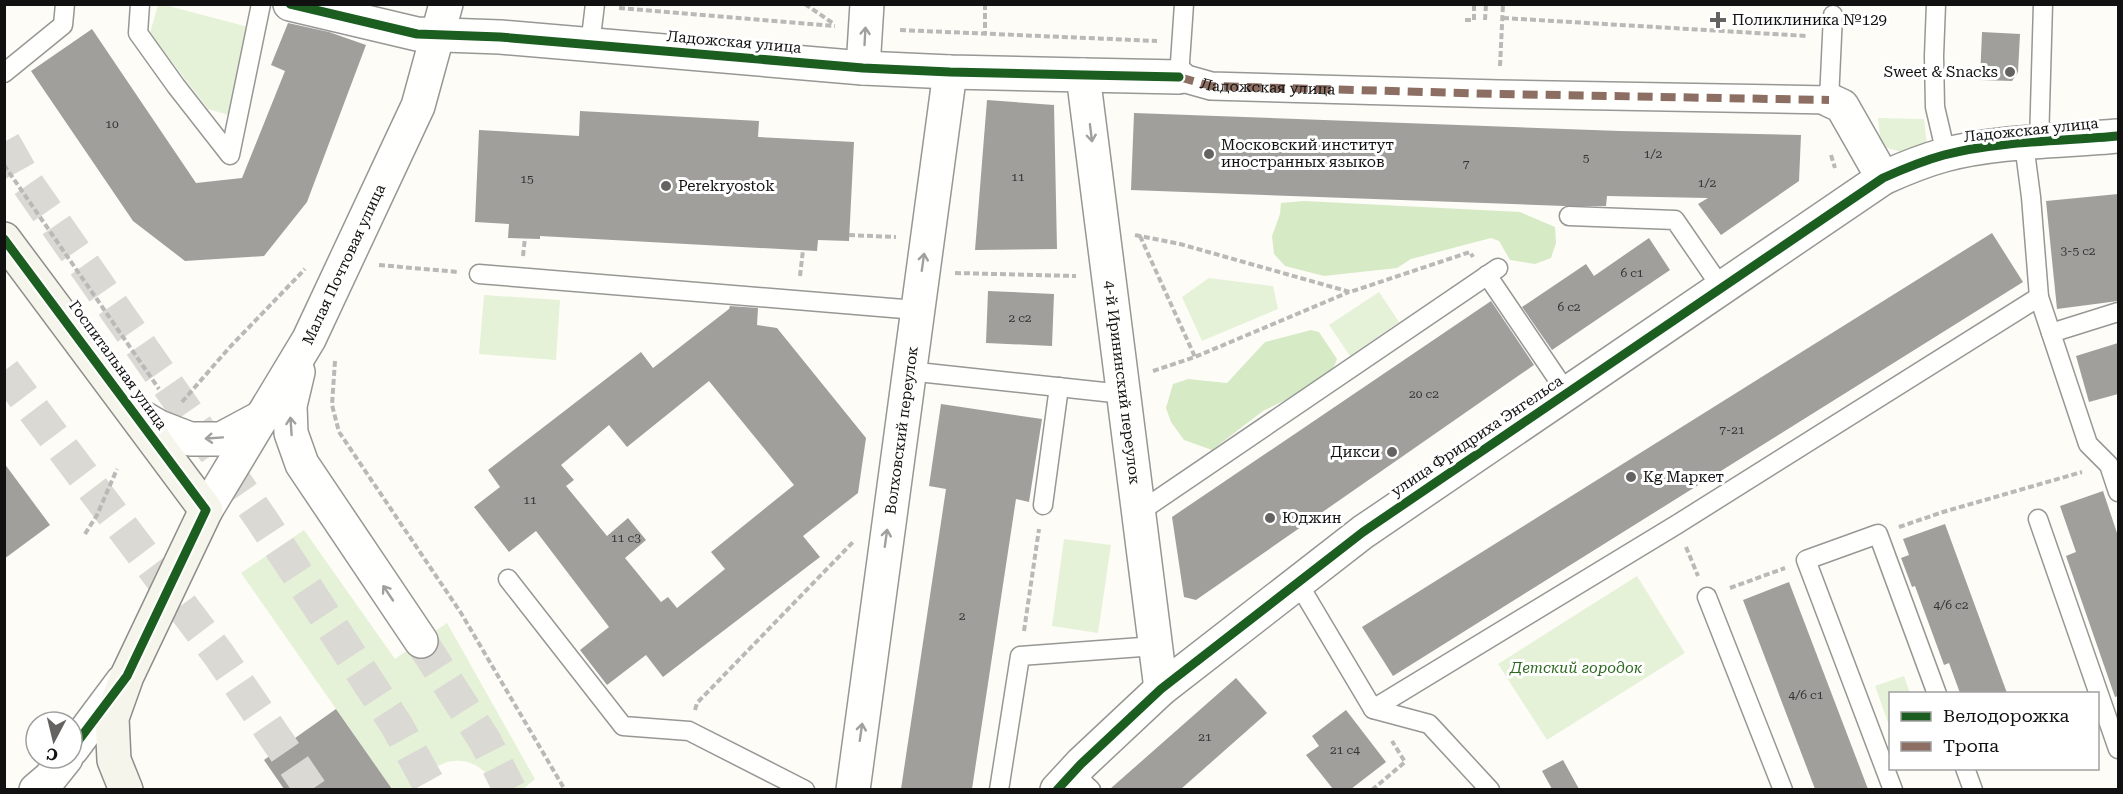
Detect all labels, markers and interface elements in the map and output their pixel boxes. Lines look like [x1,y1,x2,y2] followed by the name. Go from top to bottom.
[1709,11,1727,29] marker: Поликлиника №129
[1732,11,1887,29] place label: Поликлиника №129
[666,27,802,57] street label: Ладожская улица
[859,27,870,47] one-way arrow
[1884,63,1998,81] place label: Sweet & Snacks
[2003,65,2017,79] marker: Sweet & Snacks
[1198,74,1336,98] street label: Ладожская улица
[1963,114,2099,146] street label: Ладожская улица
[105,117,119,131] house number: 10
[1085,123,1096,143] one-way arrow
[1221,136,1394,171] place label: Московский институт иностранных языков
[1202,147,1216,161] marker: Московский институт иностранных языков
[1644,147,1663,161] house number: 1/2
[1583,151,1590,165] house number: 5
[1463,157,1470,171] house number: 7
[1011,170,1025,184] house number: 11
[520,172,534,186] house number: 15
[1698,176,1717,190] house number: 1/2
[678,177,775,195] place label: Perekryostok
[659,179,673,193] marker: Perekryostok
[299,181,389,348] street label: Малая Почтовая улица
[2060,244,2096,258] house number: 3-5 с2
[917,252,928,272] one-way arrow
[1620,266,1644,280] house number: 6 с1
[1100,279,1144,486] street label: 4-й Ирининский переулок
[65,297,171,433] street label: Госпитальная улица
[1557,300,1581,314] house number: 6 с2
[1008,311,1032,325] house number: 2 с2
[881,345,922,515] street label: Волховский переулок
[1388,372,1566,500] street label: улица Фридриха Энгельса
[1409,387,1439,401] house number: 20 с2
[285,417,296,436] one-way arrow
[1719,423,1745,437] house number: 7-21
[204,433,224,444] one-way arrow
[1330,443,1380,461] place label: Дикси
[1385,445,1399,459] marker: Дикси
[1643,468,1724,486] place label: Kg Маркет
[1624,470,1638,484] marker: Kg Маркет
[523,493,537,507] house number: 11
[1282,509,1342,527] place label: Юджин
[1263,511,1277,525] marker: Юджин
[881,529,892,549] one-way arrow
[611,531,641,545] house number: 11 с3
[382,585,394,602] one-way arrow
[1934,598,1969,612] house number: 4/6 с2
[959,609,966,623] house number: 2
[1509,659,1643,677] park label: Детский городок
[1789,688,1824,702] house number: 4/6 с1
[1889,692,2099,770] legend
[1943,705,2069,726] text: Велодорожка
[24,710,84,770] north arrow
[855,722,866,742] one-way arrow
[1198,730,1212,744] house number: 21
[1943,735,1999,756] text: Тропа
[1330,743,1360,757] house number: 21 с4
[46,744,59,765] text: С

